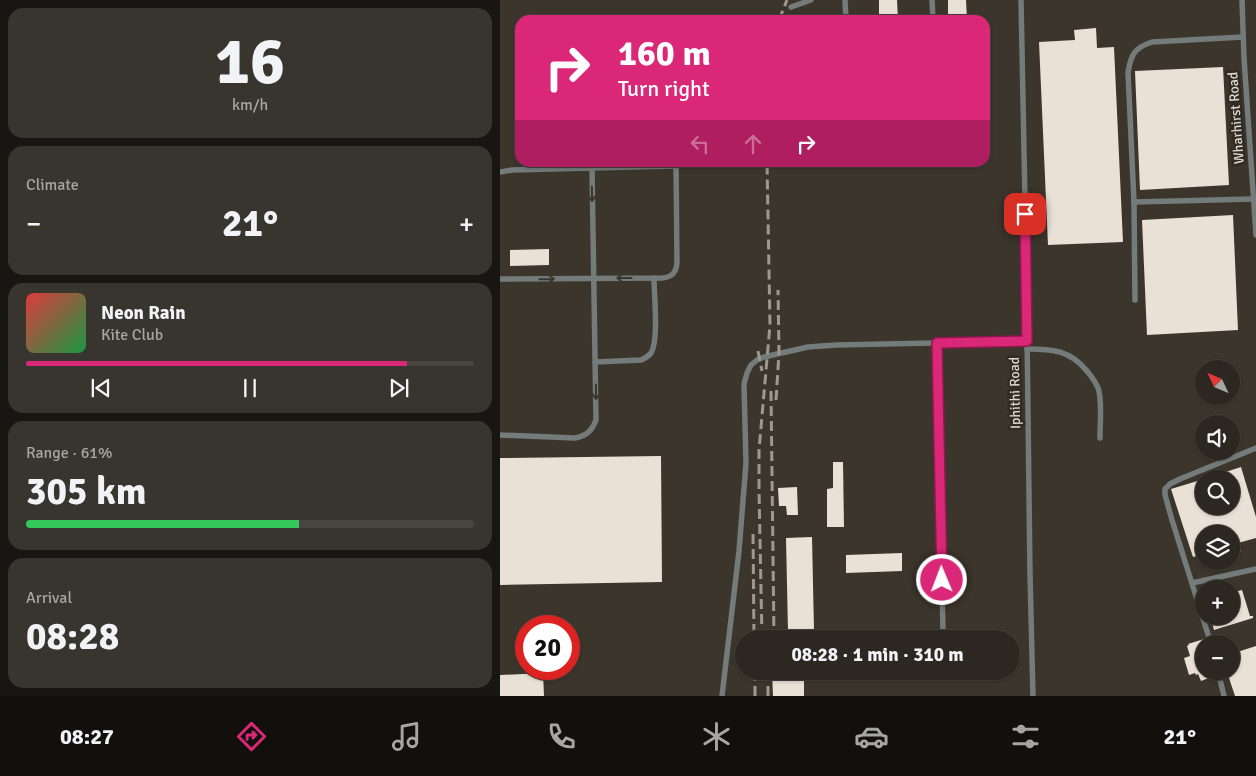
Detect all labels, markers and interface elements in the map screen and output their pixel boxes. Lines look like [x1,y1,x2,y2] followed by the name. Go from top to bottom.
[215,22,285,102] text: 16
[618,32,711,75] text: 160 m
[535,35,600,100] icon: right
[1224,71,1248,165] street label: Wharhirst Road
[618,75,710,102] text: Turn right
[232,95,268,115] text: km/h
[686,130,714,158] icon: left
[739,130,767,158] icon: ahead
[792,130,820,158] icon: right
[26,175,79,195] text: Climate
[587,186,597,202] one-way arrow
[1004,193,1046,235] pin
[222,200,278,247] text: 21°
[1011,200,1039,228] icon: arrive
[26,207,41,241] text: −
[459,207,474,241] text: +
[616,273,632,283] one-way arrow
[538,274,555,284] one-way arrow
[101,301,186,325] text: Neon Rain
[101,325,163,345] text: Kite Club
[1006,357,1024,429] street label: Iphithi Road
[1195,360,1240,405] north arrow
[1195,360,1240,680] map controls
[87,374,115,402] icon: previous
[236,374,264,402] icon: pause
[385,374,413,402] icon: next
[591,383,600,399] one-way arrow
[1195,415,1240,460] button: sound
[26,443,112,463] text: Range · 61%
[26,468,147,515] text: 305 km
[1195,470,1240,515] button: search
[1195,525,1240,570] button: layers
[915,553,967,605] position arrow
[1195,580,1240,625] button: +
[26,588,72,608] text: Arrival
[26,613,119,660] text: 08:28
[515,615,580,680] speed limit sign: 20
[1195,635,1240,680] button: −
[791,643,964,667] text: 08:28 · 1 min · 310 m
[234,719,269,754] icon: directions
[389,719,424,754] icon: music
[544,719,579,754] icon: phone
[699,719,734,754] icon: climate
[854,719,889,754] icon: car
[1008,719,1043,754] icon: filters
[60,723,114,750] text: 08:27
[1163,723,1196,750] text: 21°

